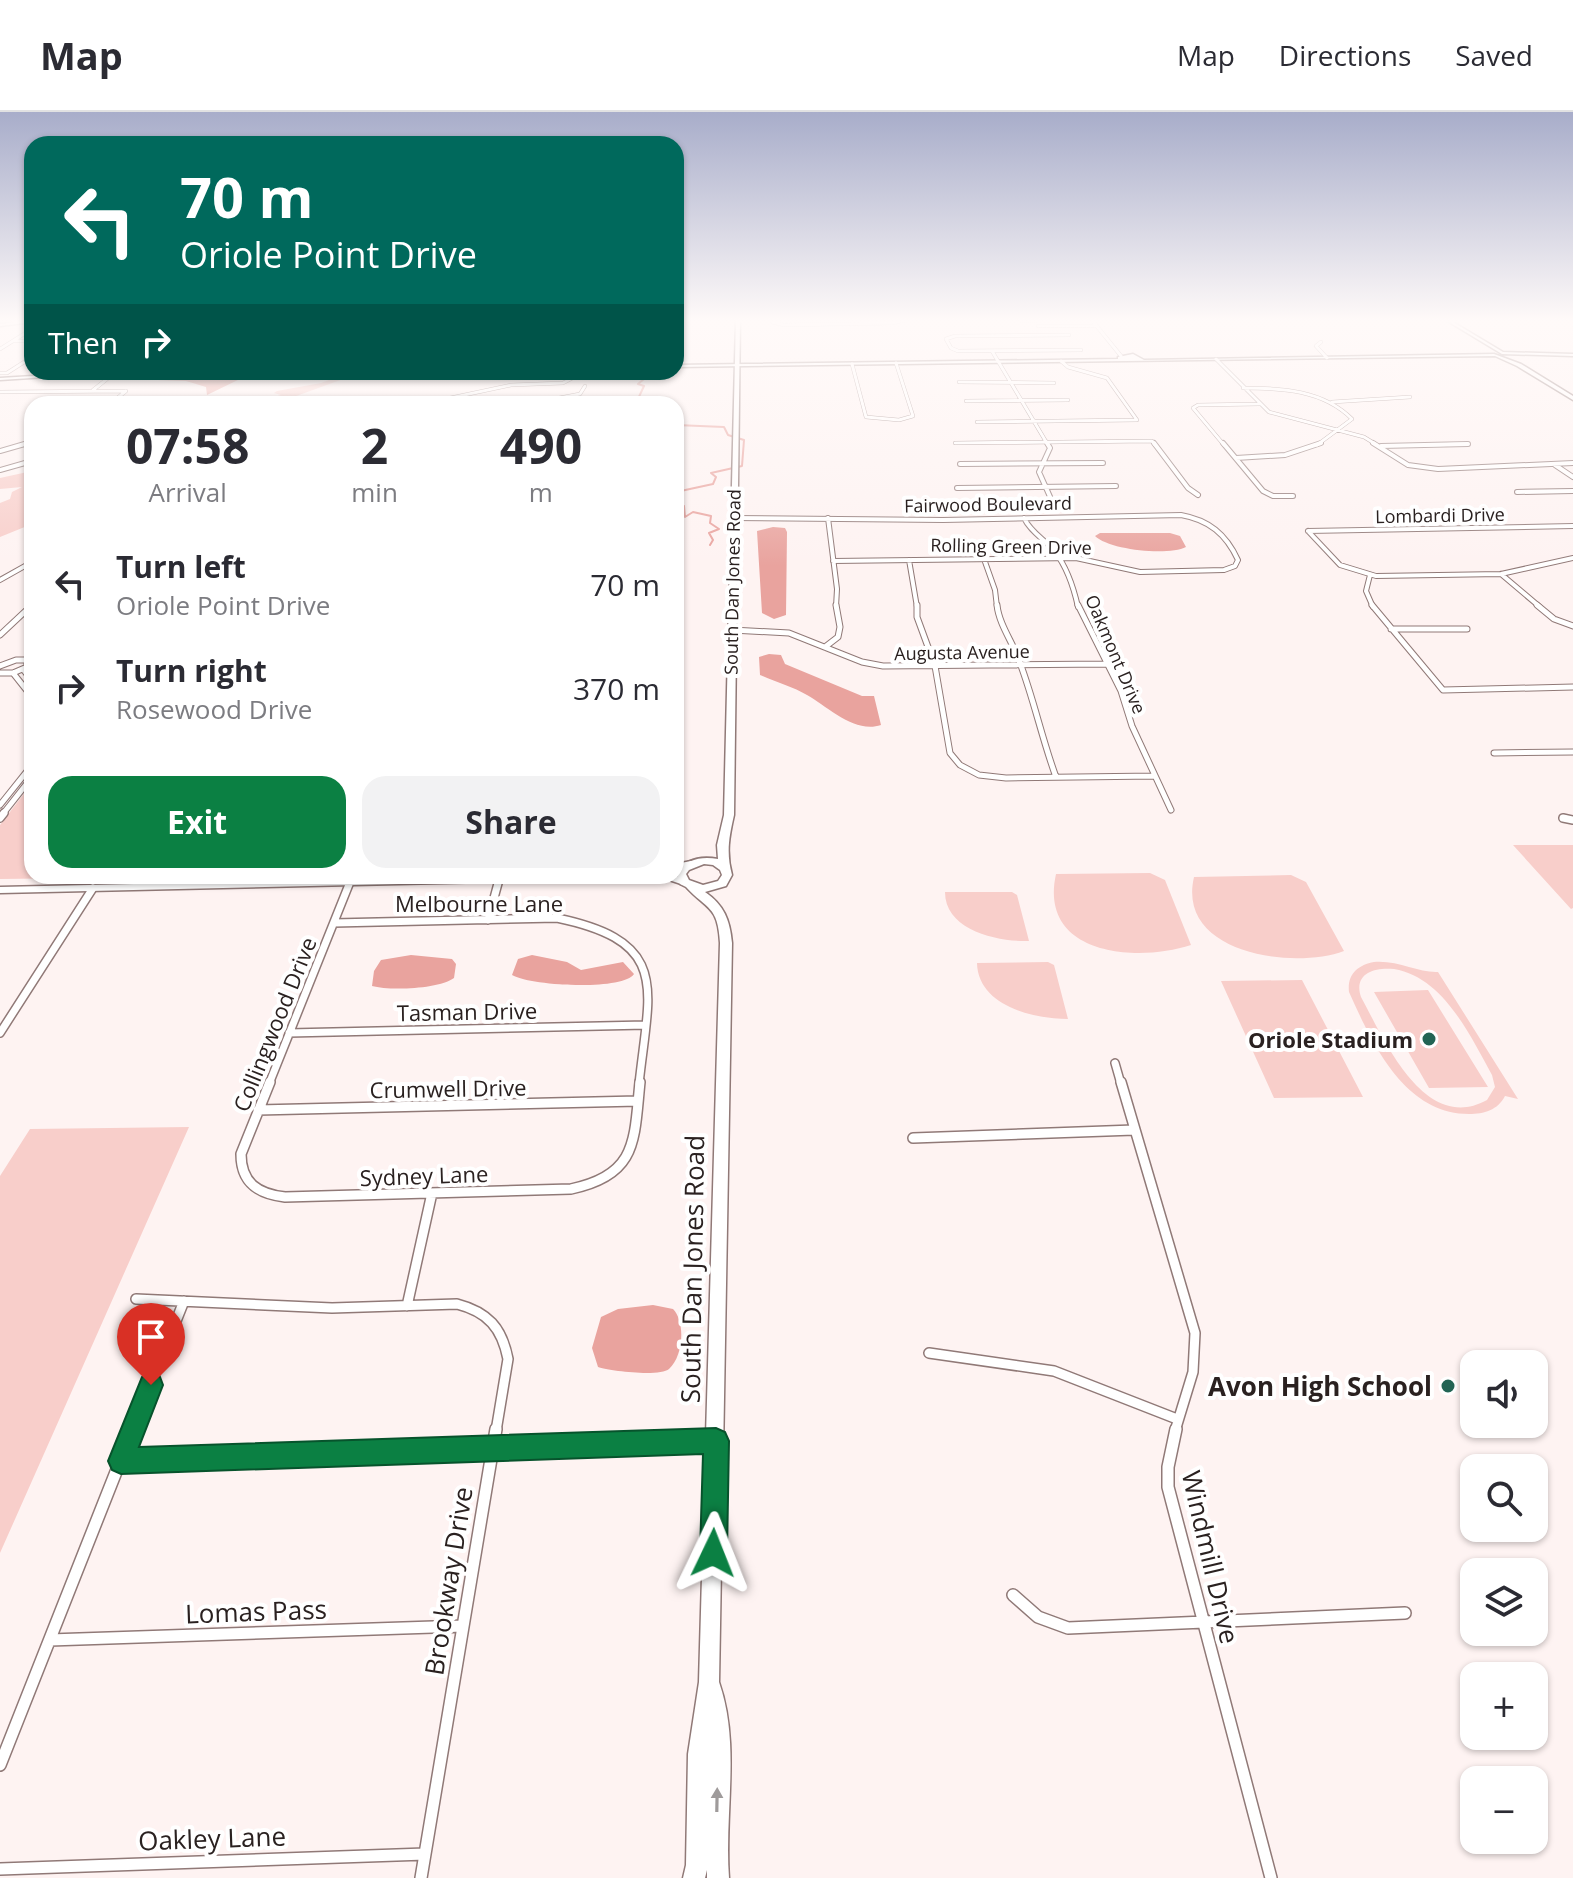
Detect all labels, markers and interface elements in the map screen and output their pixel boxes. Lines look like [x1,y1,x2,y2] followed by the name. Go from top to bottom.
[40,29,123,81] text: Map
[1177,36,1235,74] text: Map
[1279,36,1411,74] text: Directions
[1455,36,1533,74] text: Saved
[180,158,314,234] text: 70 m
[48,168,152,272] icon: left
[180,230,477,279] text: Oriole Point Drive
[134,320,178,364] icon: right
[48,322,118,363] text: Then
[126,413,249,478] text: 07:58
[361,413,388,478] text: 2
[500,413,582,478] text: 490
[148,474,227,510] text: Arrival
[351,474,398,510] text: min
[529,474,553,510] text: m
[718,489,746,675] street label: South Dan Jones Road
[904,491,1072,517] street label: Fairwood Boulevard
[1375,502,1505,528] street label: Lombardi Drive
[930,533,1092,559] street label: Rolling Green Drive
[116,546,246,587] text: Turn left
[48,562,92,606] icon: left
[590,564,660,605] text: 70 m
[116,587,330,623] text: Oriole Point Drive
[1080,591,1152,717] street label: Oakmont Drive
[894,639,1030,665] street label: Augusta Avenue
[116,650,267,691] text: Turn right
[48,666,92,710] icon: right
[573,668,660,709] text: 370 m
[116,691,312,727] text: Rosewood Drive
[48,776,346,868] button: Exit
[362,776,660,868] button: Share
[395,888,563,918] street label: Melbourne Lane
[225,932,323,1116] street label: Collingwood Drive
[397,995,537,1027] street label: Tasman Drive
[1248,1024,1413,1054] place label: Oriole Stadium
[1420,1030,1438,1048] marker: Oriole Stadium
[369,1072,527,1104] street label: Crumwell Drive
[672,1135,712,1403] street label: South Dan Jones Road
[359,1158,489,1192] street label: Sydney Lane
[117,1303,185,1385] pin
[129,1315,173,1359] icon: arrive
[1460,1350,1548,1854] map controls
[1460,1350,1548,1438] button: sound
[1208,1368,1432,1404] place label: Avon High School
[1439,1377,1457,1395] marker: Avon High School
[1460,1454,1548,1542] button: search
[1174,1467,1248,1647] street label: Windmill Drive
[415,1484,481,1678] street label: Brookway Drive
[671,1511,755,1595] position arrow
[1460,1558,1548,1646] button: layers
[185,1591,327,1631] street label: Lomas Pass
[1460,1662,1548,1750] button: +
[1460,1766,1548,1854] button: −
[711,1787,724,1812] one-way arrow
[137,1817,287,1859] street label: Oakley Lane

